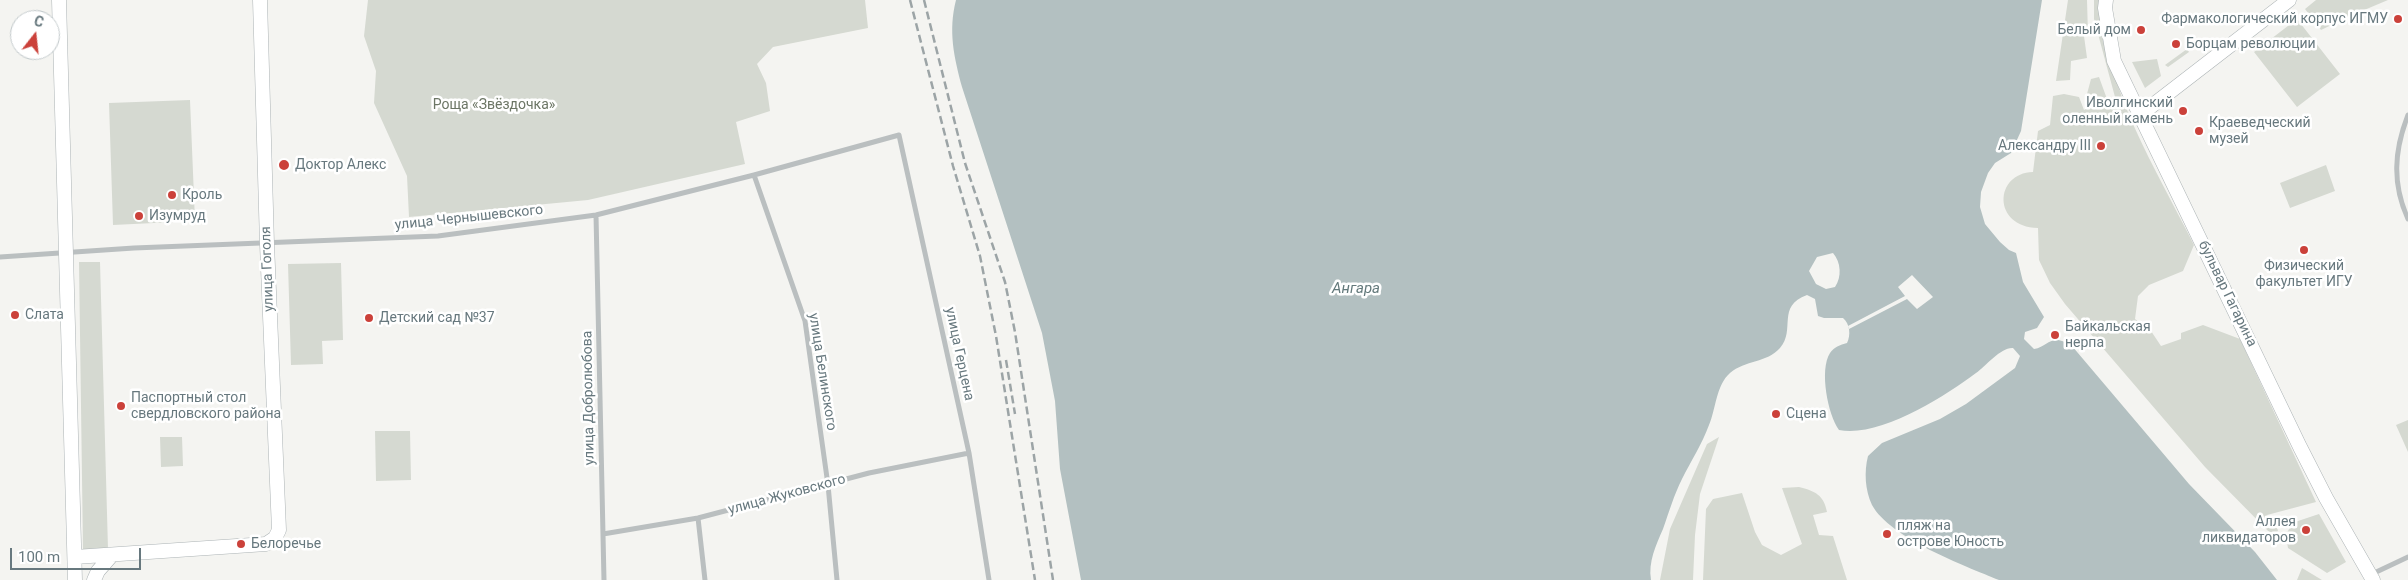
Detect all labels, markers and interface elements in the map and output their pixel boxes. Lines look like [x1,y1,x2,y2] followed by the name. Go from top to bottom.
[10,10,60,60] north arrow
[2161,11,2388,27] place label: Фармакологический корпус ИГМУ
[32,13,45,30] text: С
[2392,13,2404,25] marker: Фармакологический корпус ИГМУ
[2057,22,2131,38] place label: Белый дом
[2135,24,2147,36] marker: Белый дом
[2186,36,2316,52] place label: Борцам революции
[2170,38,2182,50] marker: Борцам революции
[2062,95,2173,128] place label: Иволгинский оленный камень
[433,97,555,113] park label: Роща «Звёздочка»
[2177,105,2189,117] marker: Иволгинский оленный камень
[2209,115,2311,148] place label: Краеведческий музей
[2193,125,2205,137] marker: Краеведческий музей
[1998,138,2091,154] place label: Александру III
[2095,140,2107,152] marker: Александру III
[295,157,386,173] place label: Доктор Алекс
[277,158,291,172] marker: Доктор Алекс
[182,187,222,203] place label: Кроль
[166,189,178,201] marker: Кроль
[394,202,544,234] street label: улица Чернышевского
[149,208,206,224] place label: Изумруд
[133,210,145,222] marker: Изумруд
[258,226,278,312] street label: улица Гоголя
[2194,238,2260,350] street label: бульвар Гагарина
[2298,244,2310,256] marker: Физический факультет ИГУ
[2255,258,2353,290] place label: Физический факультет ИГУ
[1332,280,1380,298] water label: Ангара
[941,306,977,402] street label: улица Герцена
[25,307,64,323] place label: Слата
[9,309,21,321] marker: Слата
[379,310,495,326] place label: Детский сад №37
[363,312,375,324] marker: Детский сад №37
[804,312,840,432] street label: улица Белинского
[2065,319,2151,352] place label: Байкальская нерпа
[2049,329,2061,341] marker: Байкальская нерпа
[579,331,599,465] street label: улица Добролюбова
[131,390,281,422] place label: Паспортный стол свердловского района
[115,400,127,412] marker: Паспортный стол свердловского района
[1786,406,1827,422] place label: Сцена
[1770,408,1782,420] marker: Сцена
[726,471,848,519] street label: улица Жуковского
[2202,514,2296,546] place label: Аллея ликвидаторов
[1897,518,2004,550] place label: пляж на острове Юность
[2300,524,2312,536] marker: Аллея ликвидаторов
[1881,528,1893,540] marker: пляж на острове Юность
[251,536,321,552] place label: Белоречье
[12,538,144,570] scale bar
[235,538,247,550] marker: Белоречье
[18,548,60,566] text: 100 m

